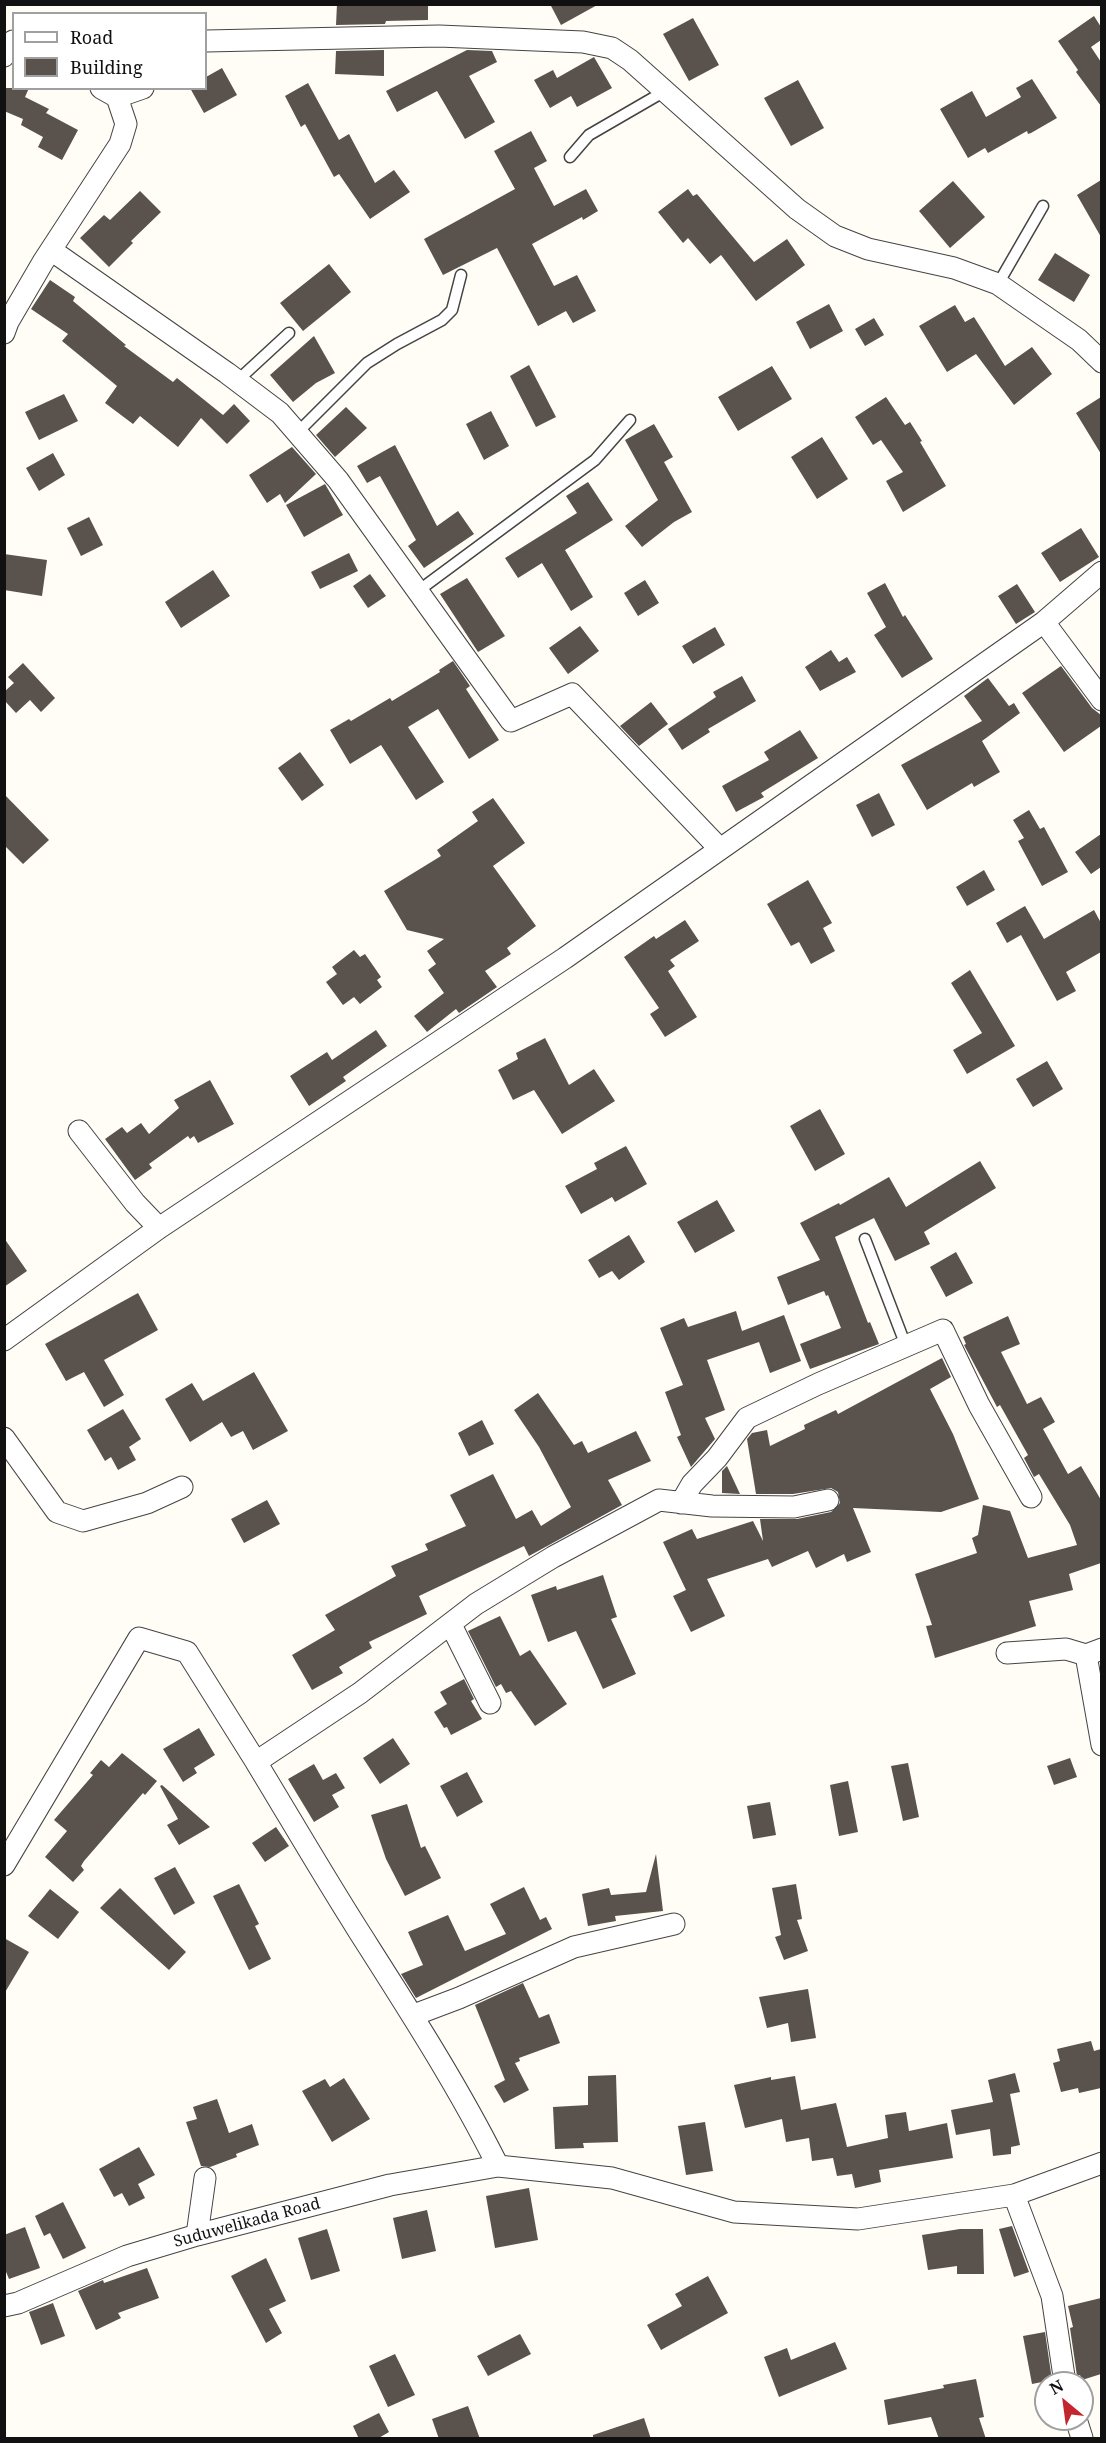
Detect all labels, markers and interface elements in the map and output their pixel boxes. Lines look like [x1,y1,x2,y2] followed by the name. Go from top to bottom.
[12,12,207,90] legend
[70,25,113,49] text: Road
[70,55,143,79] text: Building
[171,2194,323,2252] street label: Suduwelikada Road
[1034,2371,1094,2431] north arrow
[1045,2374,1067,2400] text: N

